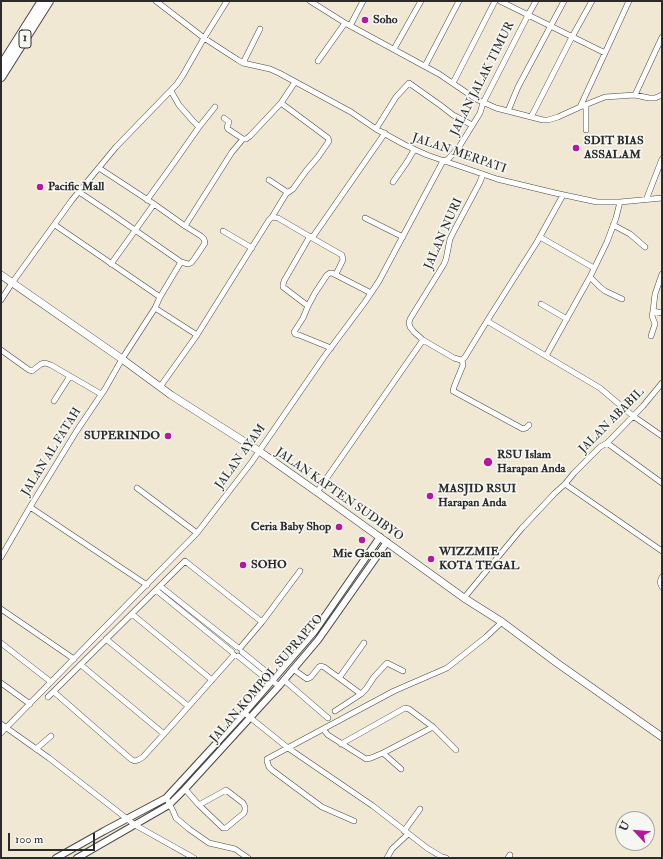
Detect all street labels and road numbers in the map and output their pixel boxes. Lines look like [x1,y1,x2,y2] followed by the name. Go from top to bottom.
[448,20,518,138] street label: JALAN JALAK TIMUR
[19,30,31,48] road number: 1
[410,131,508,177] street label: JALAN MERPATI
[422,196,466,272] street label: JALAN NURI
[576,385,648,457] street label: JALAN ABABIL
[19,405,85,499] street label: JALAN AL FATAH
[213,422,269,492] street label: JALAN AYAM
[272,445,406,545] street label: JALAN KAPTEN SUDIBYO
[207,612,327,746] street label: JALAN KOMPOL SUPRAPTO

